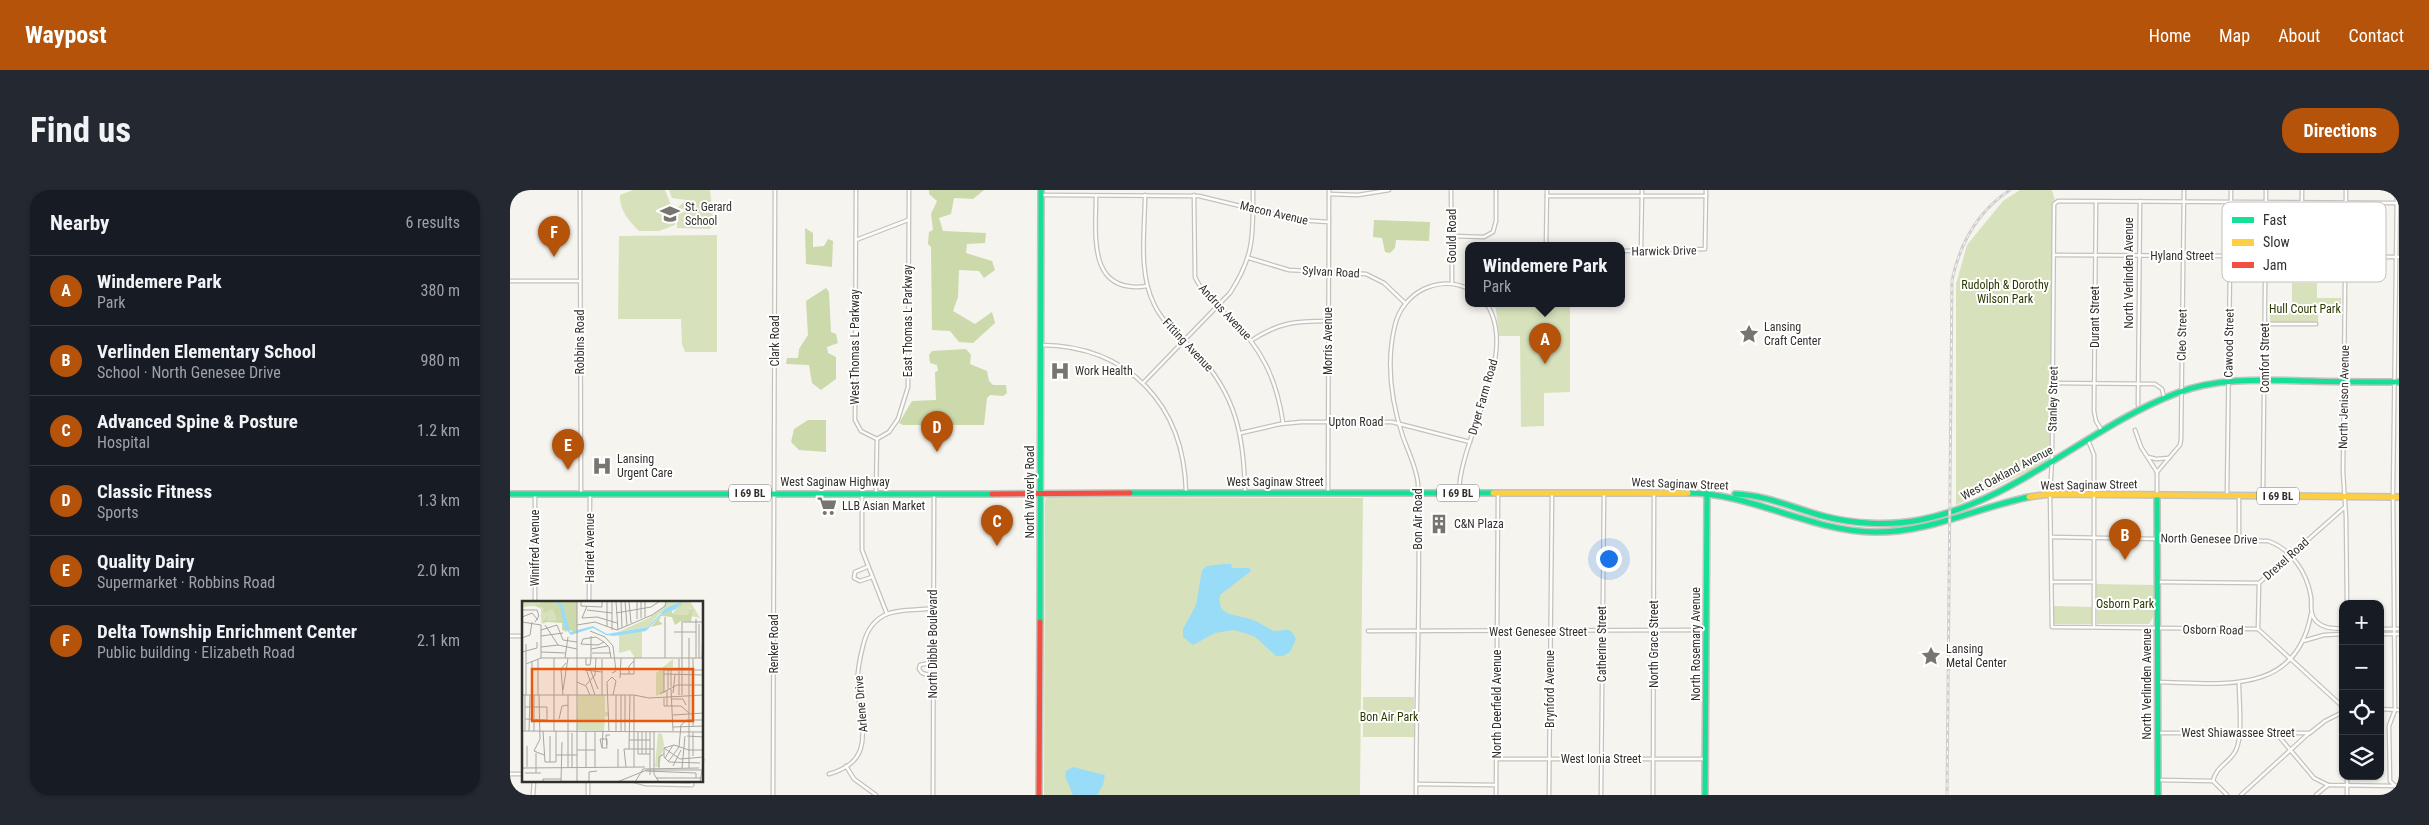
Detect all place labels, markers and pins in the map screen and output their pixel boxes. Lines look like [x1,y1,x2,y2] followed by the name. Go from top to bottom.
[685,200,732,228] place label: St. Gerard School
[659,203,681,225] school or university icon: St. Gerard School
[538,216,570,257] pin: F
[1764,320,1821,348] place label: Lansing Craft Center
[1529,323,1561,364] pin: A
[1738,323,1760,345] place icon: Lansing Craft Center
[1049,360,1071,382] hospital icon: Work Health
[1075,364,1133,378] place label: Work Health
[921,411,953,452] pin: D
[552,429,584,470] pin: E
[617,452,673,480] place label: Lansing Urgent Care
[591,455,613,477] hospital icon: Lansing Urgent Care
[816,495,838,517] supermarket icon: LLB Asian Market
[842,499,926,513] place label: LLB Asian Market
[981,505,1013,546] pin: C
[1428,513,1450,535] building icon: C&N Plaza
[1454,517,1504,531] place label: C&N Plaza
[2109,519,2141,560] pin: B
[1946,642,2007,670] place label: Lansing Metal Center
[1920,645,1942,667] place icon: Lansing Metal Center

